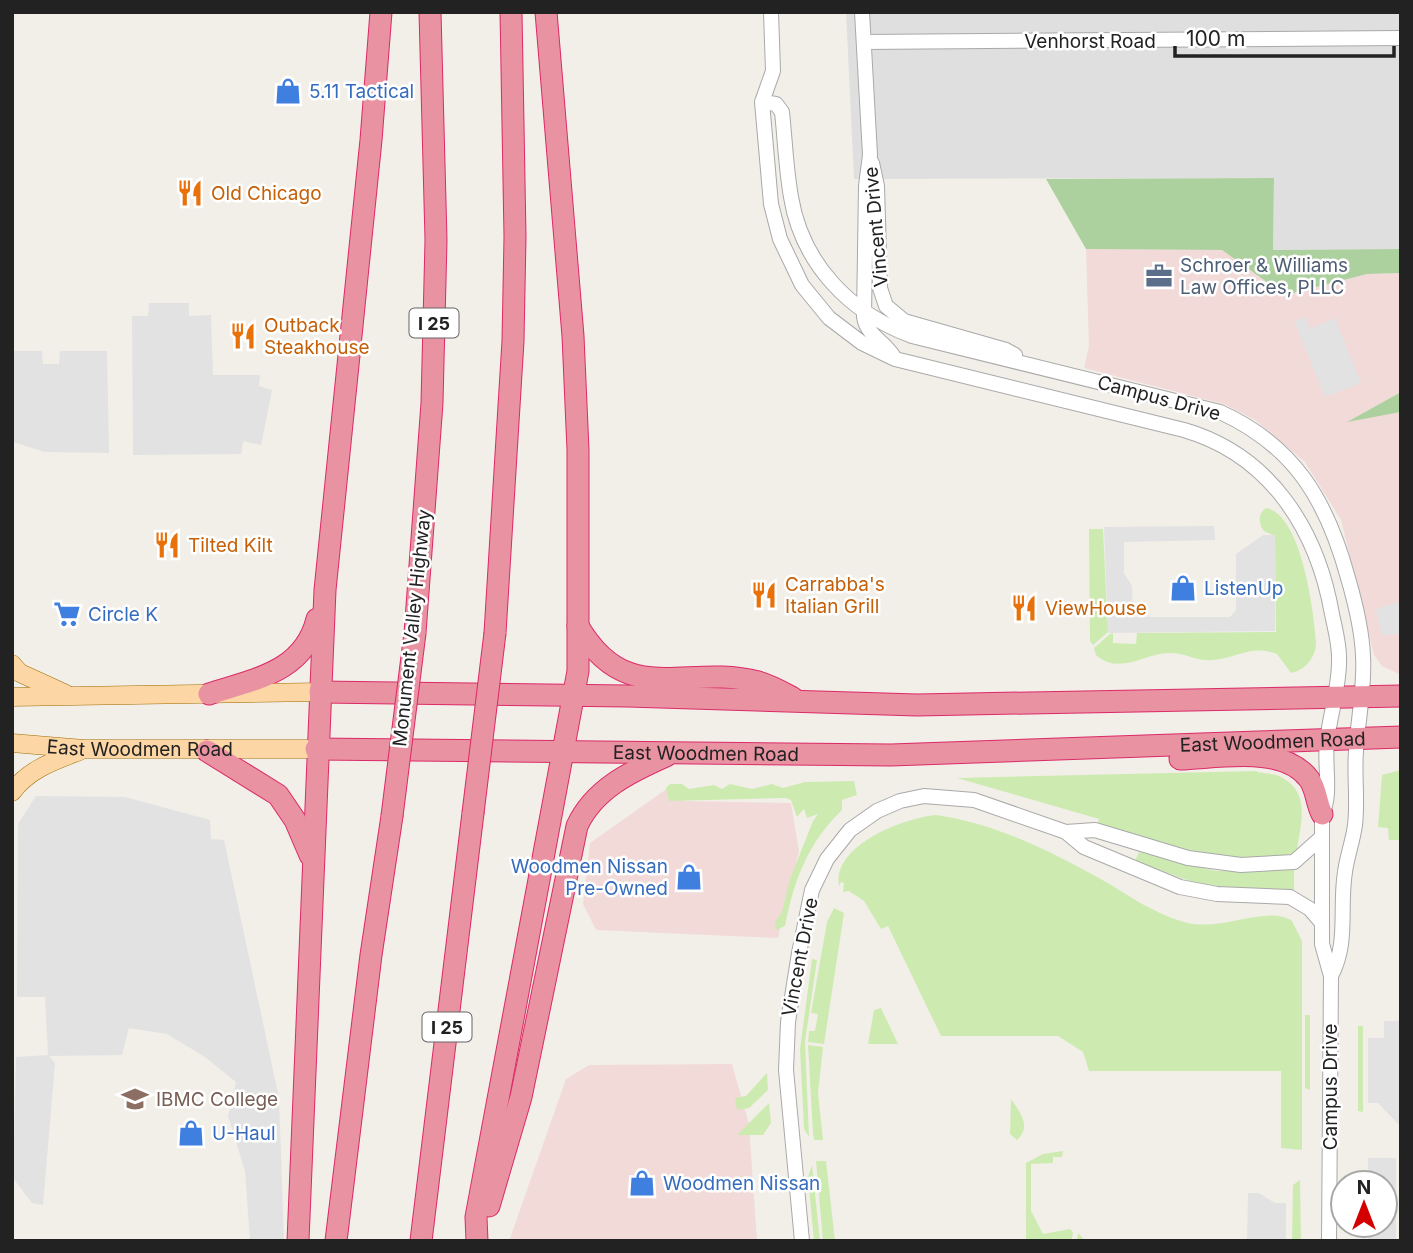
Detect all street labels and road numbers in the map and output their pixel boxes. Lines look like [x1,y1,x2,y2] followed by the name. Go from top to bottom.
[1024,30,1156,53] street label: Venhorst Road
[859,166,893,288] street label: Vincent Drive
[410,309,458,338] road number: I 25
[1095,371,1223,425] street label: Campus Drive
[388,508,436,748] street label: Monument Valley Highway
[1179,727,1366,756] street label: East Woodmen Road
[46,734,233,761] street label: East Woodmen Road
[613,741,799,766] street label: East Woodmen Road
[777,896,823,1018] street label: Vincent Drive
[422,1012,472,1042] road number: I 25
[1319,1024,1342,1150] street label: Campus Drive

